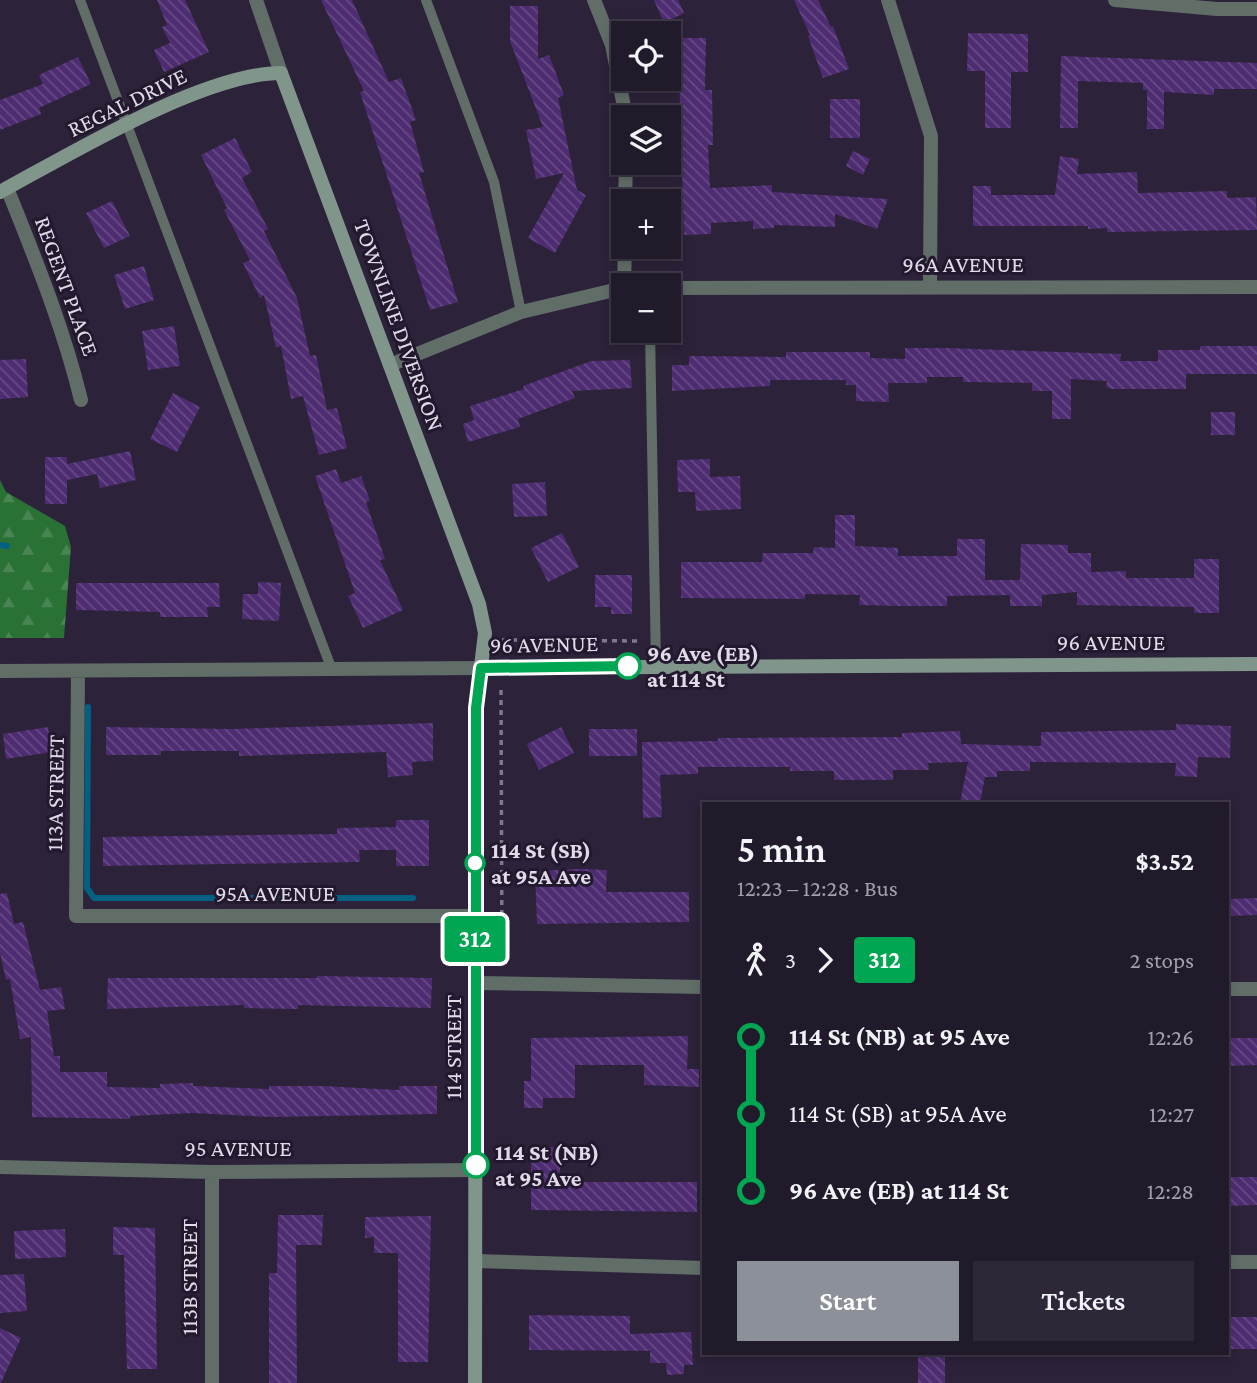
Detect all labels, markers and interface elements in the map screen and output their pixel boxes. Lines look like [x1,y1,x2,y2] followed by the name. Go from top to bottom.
[611,21,681,343] map controls
[611,21,681,91] button: locate
[63,62,191,142] street label: REGAL DRIVE
[611,105,681,175] button: layers
[611,189,681,259] button: +
[30,213,104,359] street label: REGENT PLACE
[349,216,449,434] street label: TOWNLINE DIVERSION
[902,251,1024,277] street label: 96A AVENUE
[611,273,681,343] button: −
[1057,629,1165,655] street label: 96 AVENUE
[490,630,598,658] street label: 96 AVENUE
[647,640,759,692] place label: 96 Ave (EB) at 114 St
[615,653,641,679] marker: 96 Ave (EB) at 114 St
[41,734,69,852] street label: 113A STREET
[737,828,826,870] text: 5 min
[491,837,591,889] place label: 114 St (SB) at 95A Ave
[1136,847,1194,876] text: $3.52
[465,853,485,873] marker: 114 St (SB) at 95A Ave
[737,875,898,901] text: 12:23 – 12:28 · Bus
[215,880,335,906] street label: 95A AVENUE
[435,916,515,962] line badge: 312
[459,925,491,952] text: 312
[737,941,775,979] icon: walk
[806,941,844,979] icon: forward
[868,946,901,973] text: 312
[785,947,796,973] text: 3
[1130,947,1194,973] text: 2 stops
[440,994,466,1099] street label: 114 STREET
[789,1022,1010,1051] text: 114 St (NB) at 95 Ave
[1148,1024,1194,1050] text: 12:26
[789,1099,1007,1128] text: 114 St (SB) at 95A Ave
[1149,1101,1194,1127] text: 12:27
[184,1135,292,1161] street label: 95 AVENUE
[495,1139,600,1191] place label: 114 St (NB) at 95 Ave
[463,1152,489,1178] marker: 114 St (NB) at 95 Ave
[789,1176,1009,1205] text: 96 Ave (EB) at 114 St
[1147,1178,1194,1204] text: 12:28
[176,1218,202,1335] street label: 113B STREET
[737,1261,959,1341] button: Start
[973,1261,1194,1341] button: Tickets

